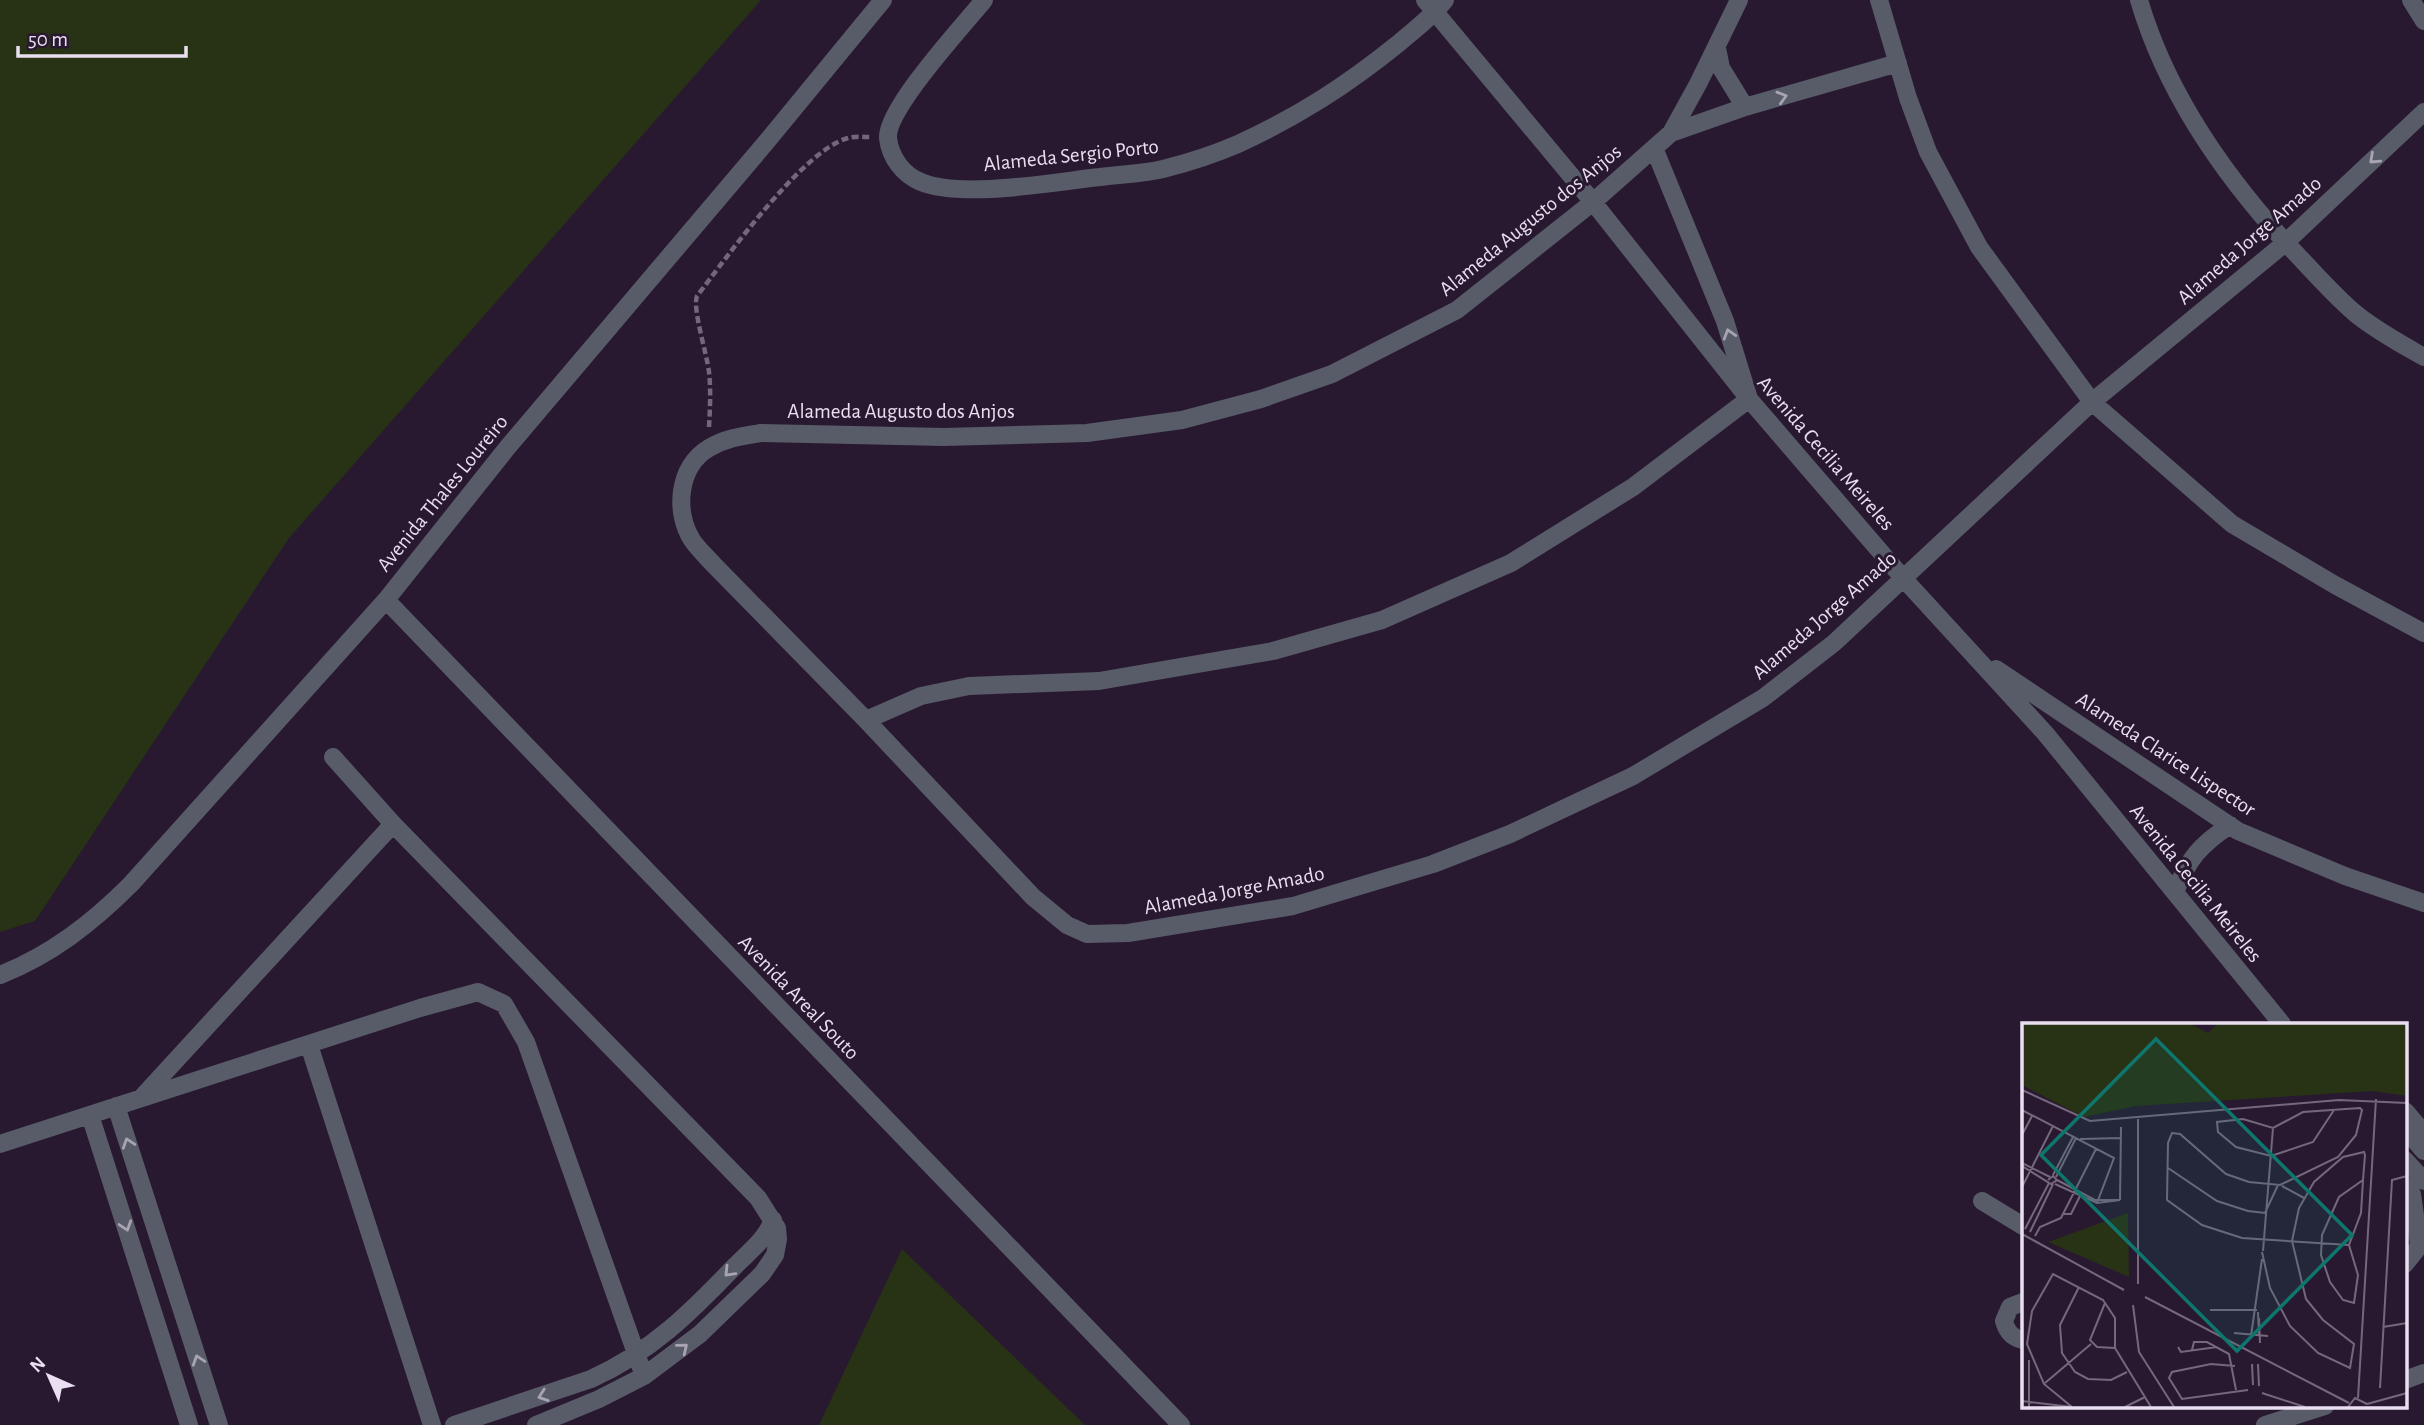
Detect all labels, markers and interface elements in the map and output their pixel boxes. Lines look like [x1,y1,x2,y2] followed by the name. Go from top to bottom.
[18,14,186,58] scale bar
[28,29,68,50] text: 50 m
[1776,90,1788,105] one-way arrow
[982,136,1160,175] street label: Alameda Sergio Porto
[1435,141,1625,300] street label: Alameda Augusto dos Anjos
[2369,151,2382,163] one-way arrow
[2173,172,2325,308] street label: Alameda Jorge Amado
[1723,328,1738,340] one-way arrow
[1753,372,1898,534] street label: Avenida Cecilia Meireles
[787,401,1015,422] street label: Alameda Augusto dos Anjos
[373,411,512,576] street label: Avenida Thales Loureiro
[1748,547,1900,683] street label: Alameda Jorge Amado
[2072,689,2259,820] street label: Alameda Clarice Lispector
[2126,800,2266,966] street label: Avenida Cecilia Meireles
[1142,863,1326,918] street label: Alameda Jorge Amado
[734,931,863,1064] street label: Avenida Areal Souto
[2022,1023,2406,1408] inset map
[122,1138,137,1150] one-way arrow
[118,1220,132,1232] one-way arrow
[725,1264,738,1277] one-way arrow
[14,1341,84,1411] north arrow
[674,1344,687,1356] one-way arrow
[27,1354,49,1376] text: N
[192,1354,206,1367] one-way arrow
[537,1388,549,1402] one-way arrow

